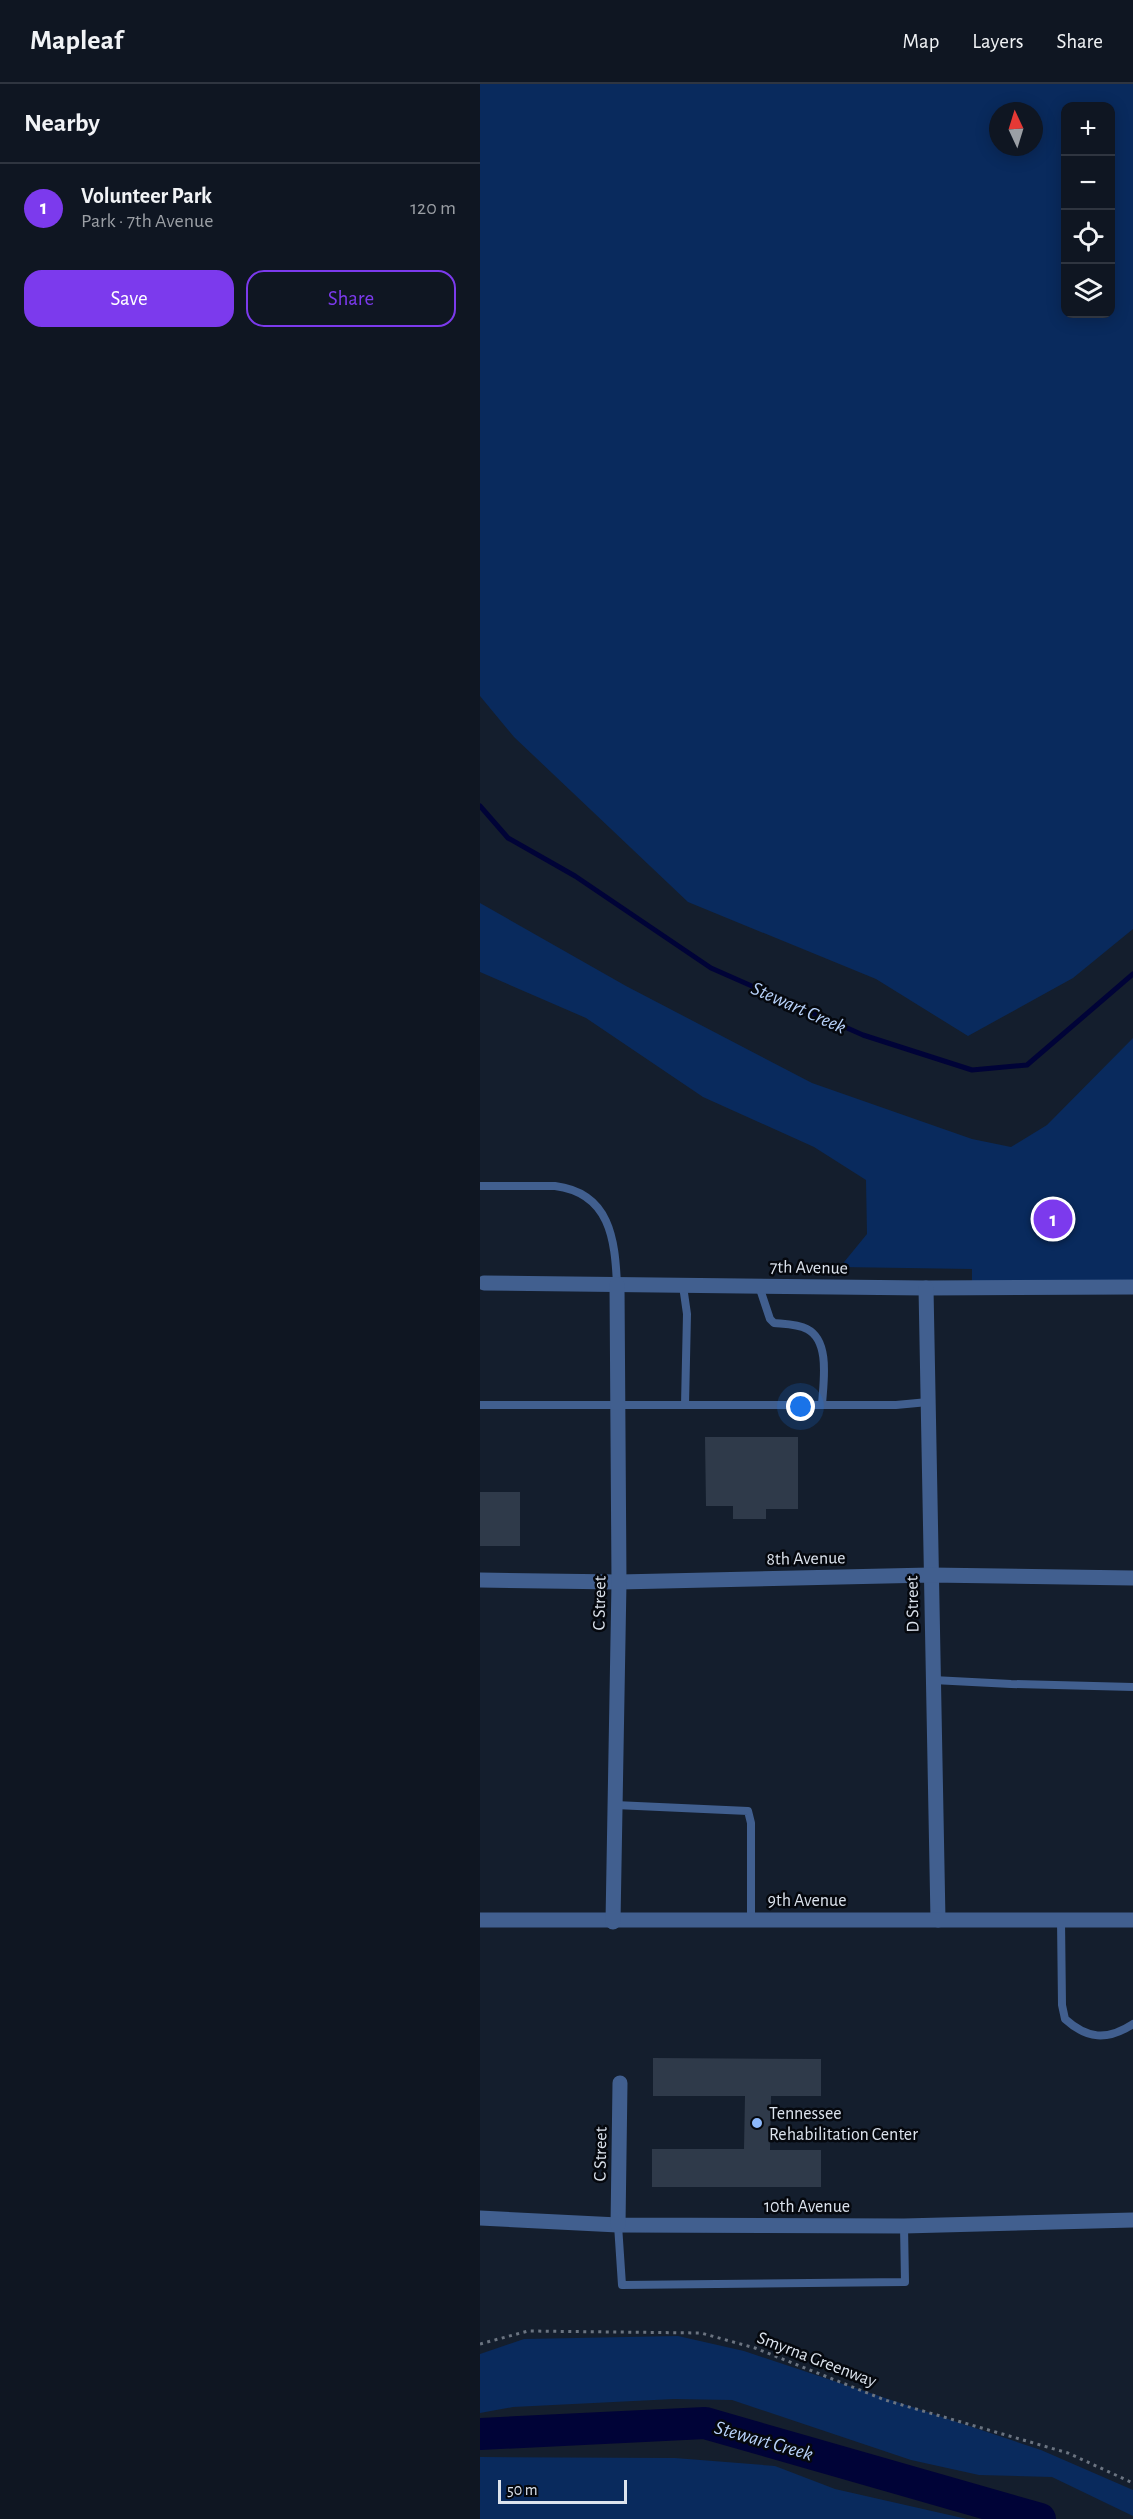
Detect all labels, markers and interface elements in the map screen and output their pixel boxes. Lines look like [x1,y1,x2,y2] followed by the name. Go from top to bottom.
[30,27,123,55] text: Mapleaf
[903,31,939,52] text: Map
[972,31,1023,52] text: Layers
[1056,31,1103,52] text: Share
[989,102,1043,156] north arrow
[1061,102,1115,318] map controls
[1061,102,1115,156] button: +
[24,110,100,136] text: Nearby
[1061,156,1115,210] button: −
[81,185,212,207] text: Volunteer Park
[40,198,47,218] text: 1
[410,198,456,218] text: 120 m
[1061,210,1115,264] button: locate
[81,211,213,231] text: Park · 7th Avenue
[1061,264,1115,318] button: layers
[24,270,234,327] button: Save
[246,270,456,327] button: Share
[748,978,849,1038] water label: Stewart Creek
[1034,1196,1072,1242] pin: 1
[770,1258,848,1278] street label: 7th Avenue
[786,1392,815,1421] your location
[766,1549,846,1569] street label: 8th Avenue
[591,1575,609,1631] street label: C Street
[903,1575,922,1633] street label: D Street
[767,1892,847,1910] street label: 9th Avenue
[769,2105,918,2144] place label: Tennessee Rehabilitation Center
[750,2116,764,2130] marker: Tennessee Rehabilitation Center
[592,2126,610,2182] street label: C Street
[764,2198,850,2216] street label: 10th Avenue
[755,2329,879,2391] street label: Smyrna Greenway
[712,2417,815,2465] water label: Stewart Creek
[498,2477,627,2504] scale bar
[507,2482,538,2498] text: 50 m

